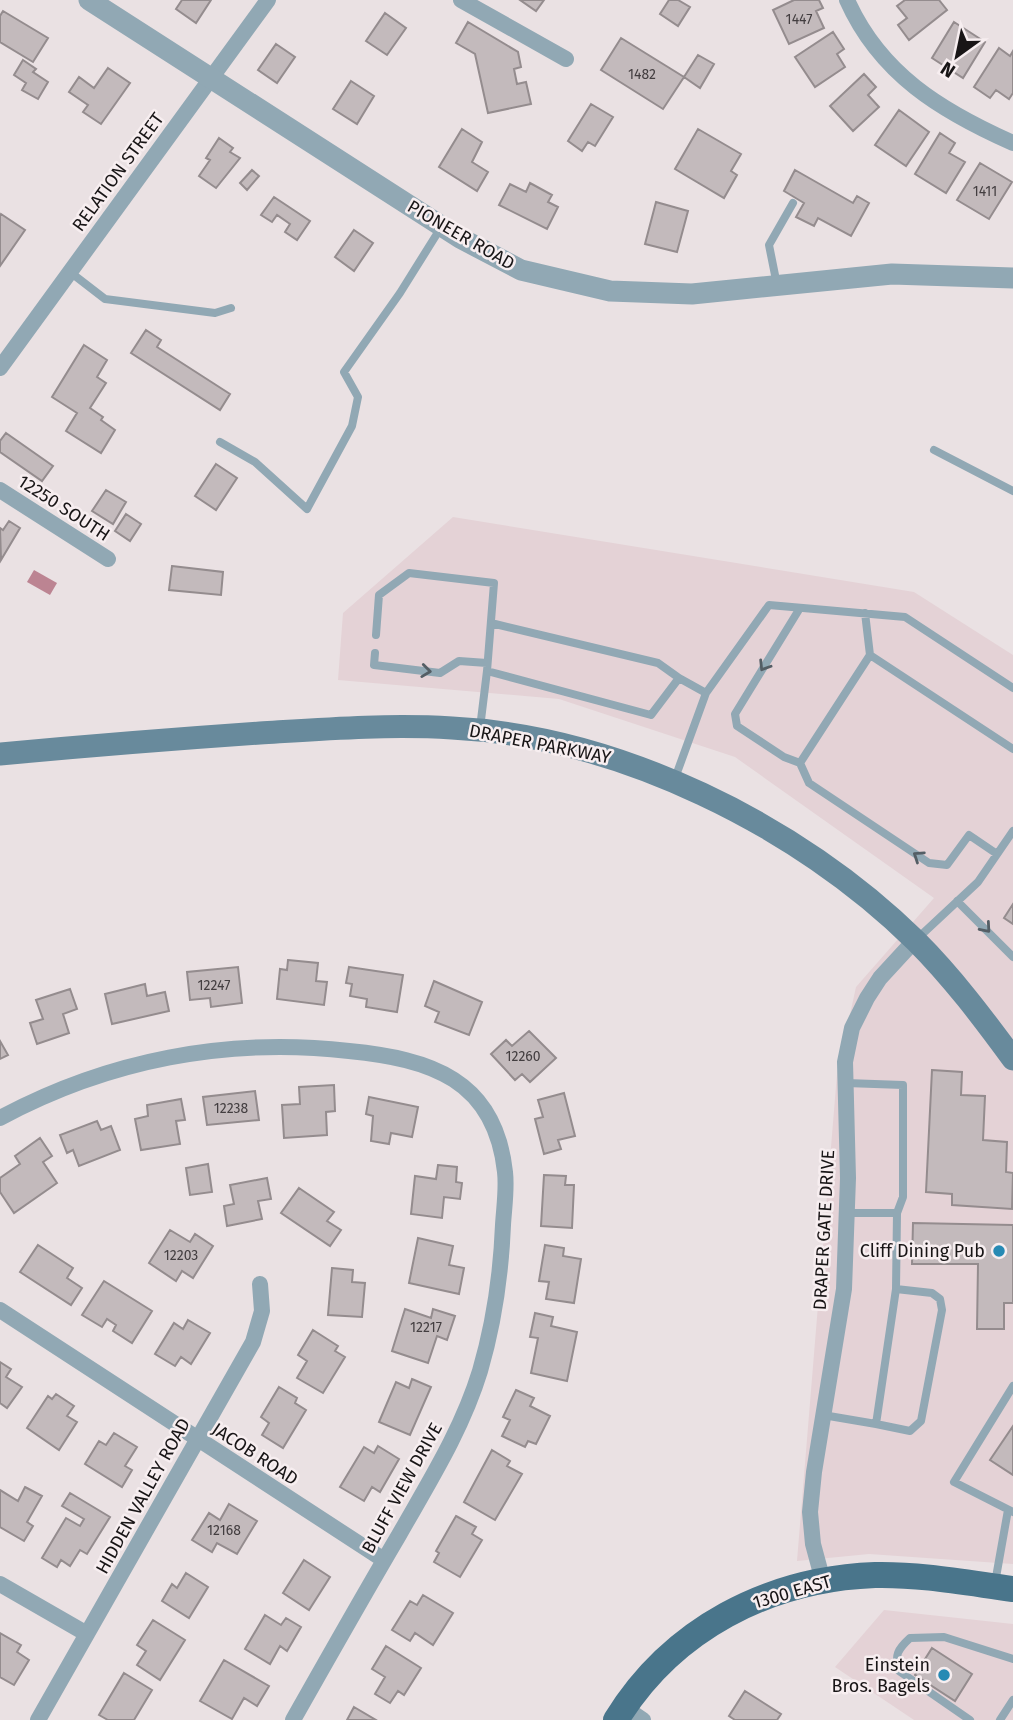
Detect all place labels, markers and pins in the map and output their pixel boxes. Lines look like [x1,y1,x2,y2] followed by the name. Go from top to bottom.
[860,1240,985,1262] place label: Cliff Dining Pub
[991,1243,1007,1259] marker: Cliff Dining Pub
[832,1654,930,1697] place label: Einstein Bros. Bagels
[936,1667,952,1683] marker: Einstein Bros. Bagels

